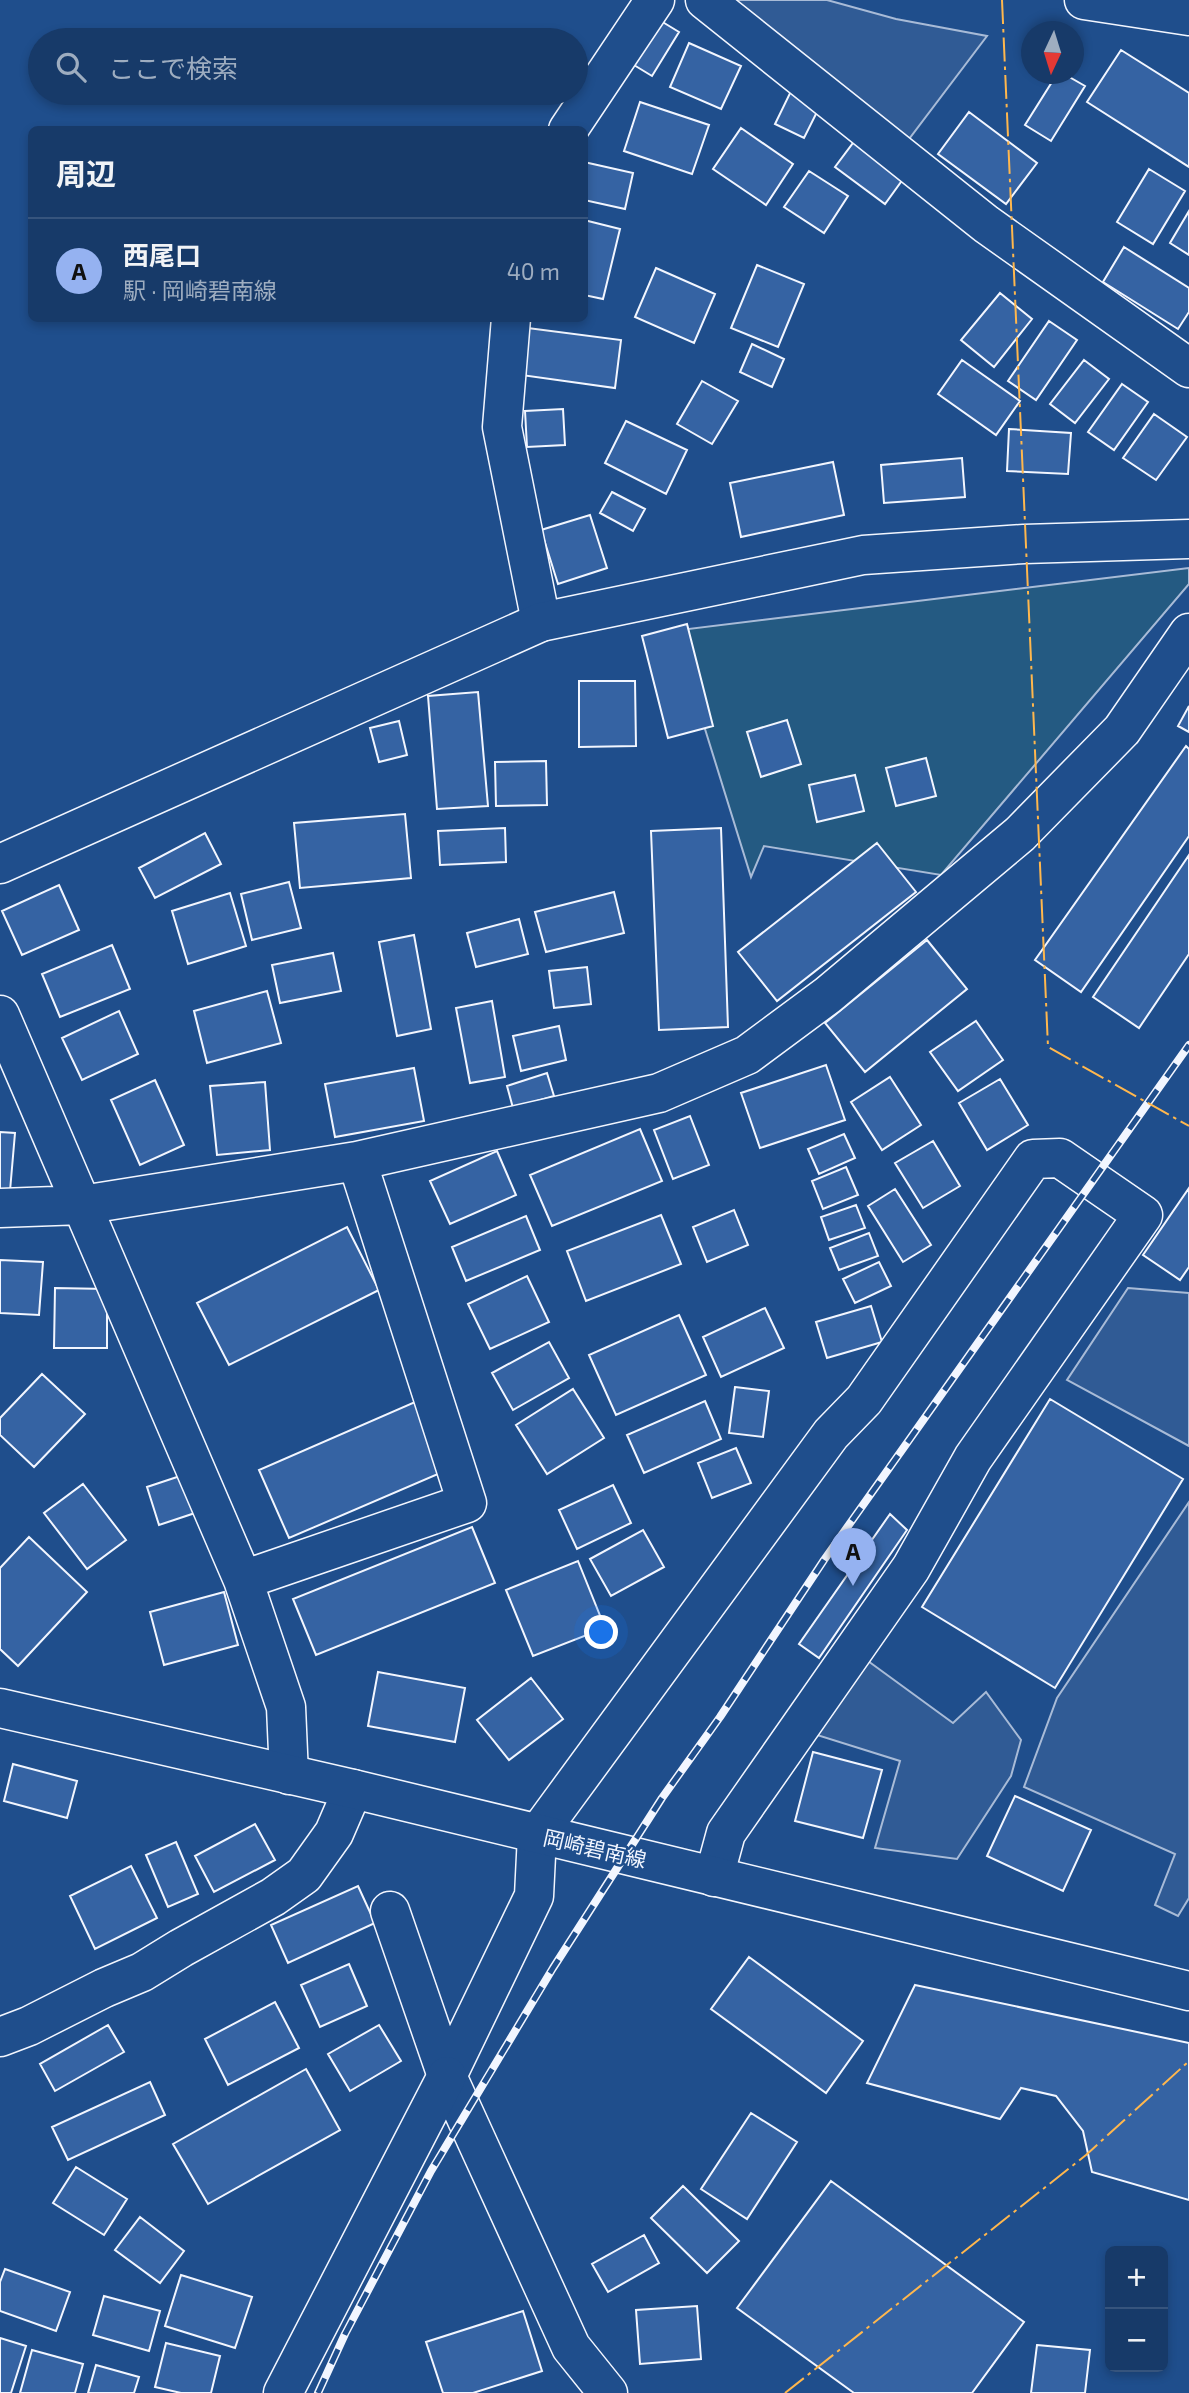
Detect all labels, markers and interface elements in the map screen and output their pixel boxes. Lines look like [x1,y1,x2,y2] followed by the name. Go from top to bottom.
[1021,21,1084,84] north arrow
[28,28,588,105] search box
[52,48,90,86] icon: search
[108,52,238,83] text: ここで検索
[56,155,116,191] text: 周辺
[123,239,201,270] text: 西尾口
[71,257,87,285] text: A
[507,257,560,285] text: 40 m
[123,276,277,304] text: 駅 · 岡崎碧南線
[830,1528,876,1586] pin: A
[584,1615,618,1649] your location
[541,1824,649,1872] street label: 岡崎碧南線
[1105,2246,1168,2372] map controls
[1105,2246,1168,2309] button: +
[1105,2309,1168,2372] button: −

